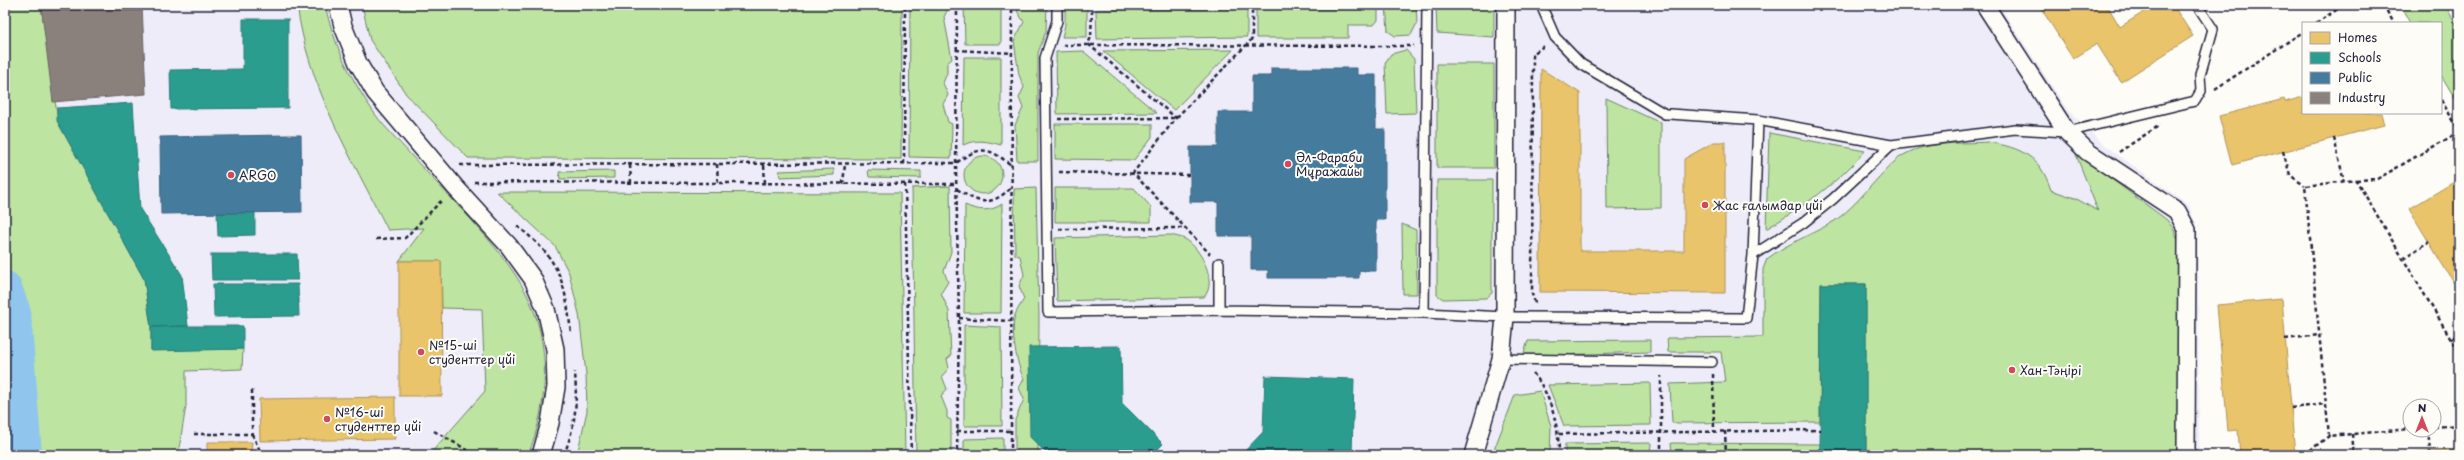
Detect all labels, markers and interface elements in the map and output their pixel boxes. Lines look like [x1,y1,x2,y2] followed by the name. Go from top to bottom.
[2302,22,2442,114] legend
[2338,28,2377,46] text: Homes
[2338,48,2382,66] text: Schools
[2338,68,2372,86] text: Public
[2338,88,2386,106] text: Industry
[1296,148,1363,180] place label: Әл-Фараби Мұражайы
[1283,159,1293,169] marker: Әл-Фараби Мұражайы
[239,166,276,184] place label: ARGO
[226,170,236,180] marker: ARGO
[1712,196,1822,214] place label: Жас ғалымдар үйі
[1700,200,1710,210] marker: Жас ғалымдар үйі
[429,336,515,368] place label: №15-ші студенттер үйі
[416,347,426,357] marker: №15-ші студенттер үйі
[2020,361,2081,379] place label: Хан-Тәңірі
[2007,365,2017,375] marker: Хан-Тәңірі
[2402,398,2442,438] north arrow
[2418,399,2427,416] text: N
[335,403,421,435] place label: №16-ші студенттер үйі
[322,414,332,424] marker: №16-ші студенттер үйі

